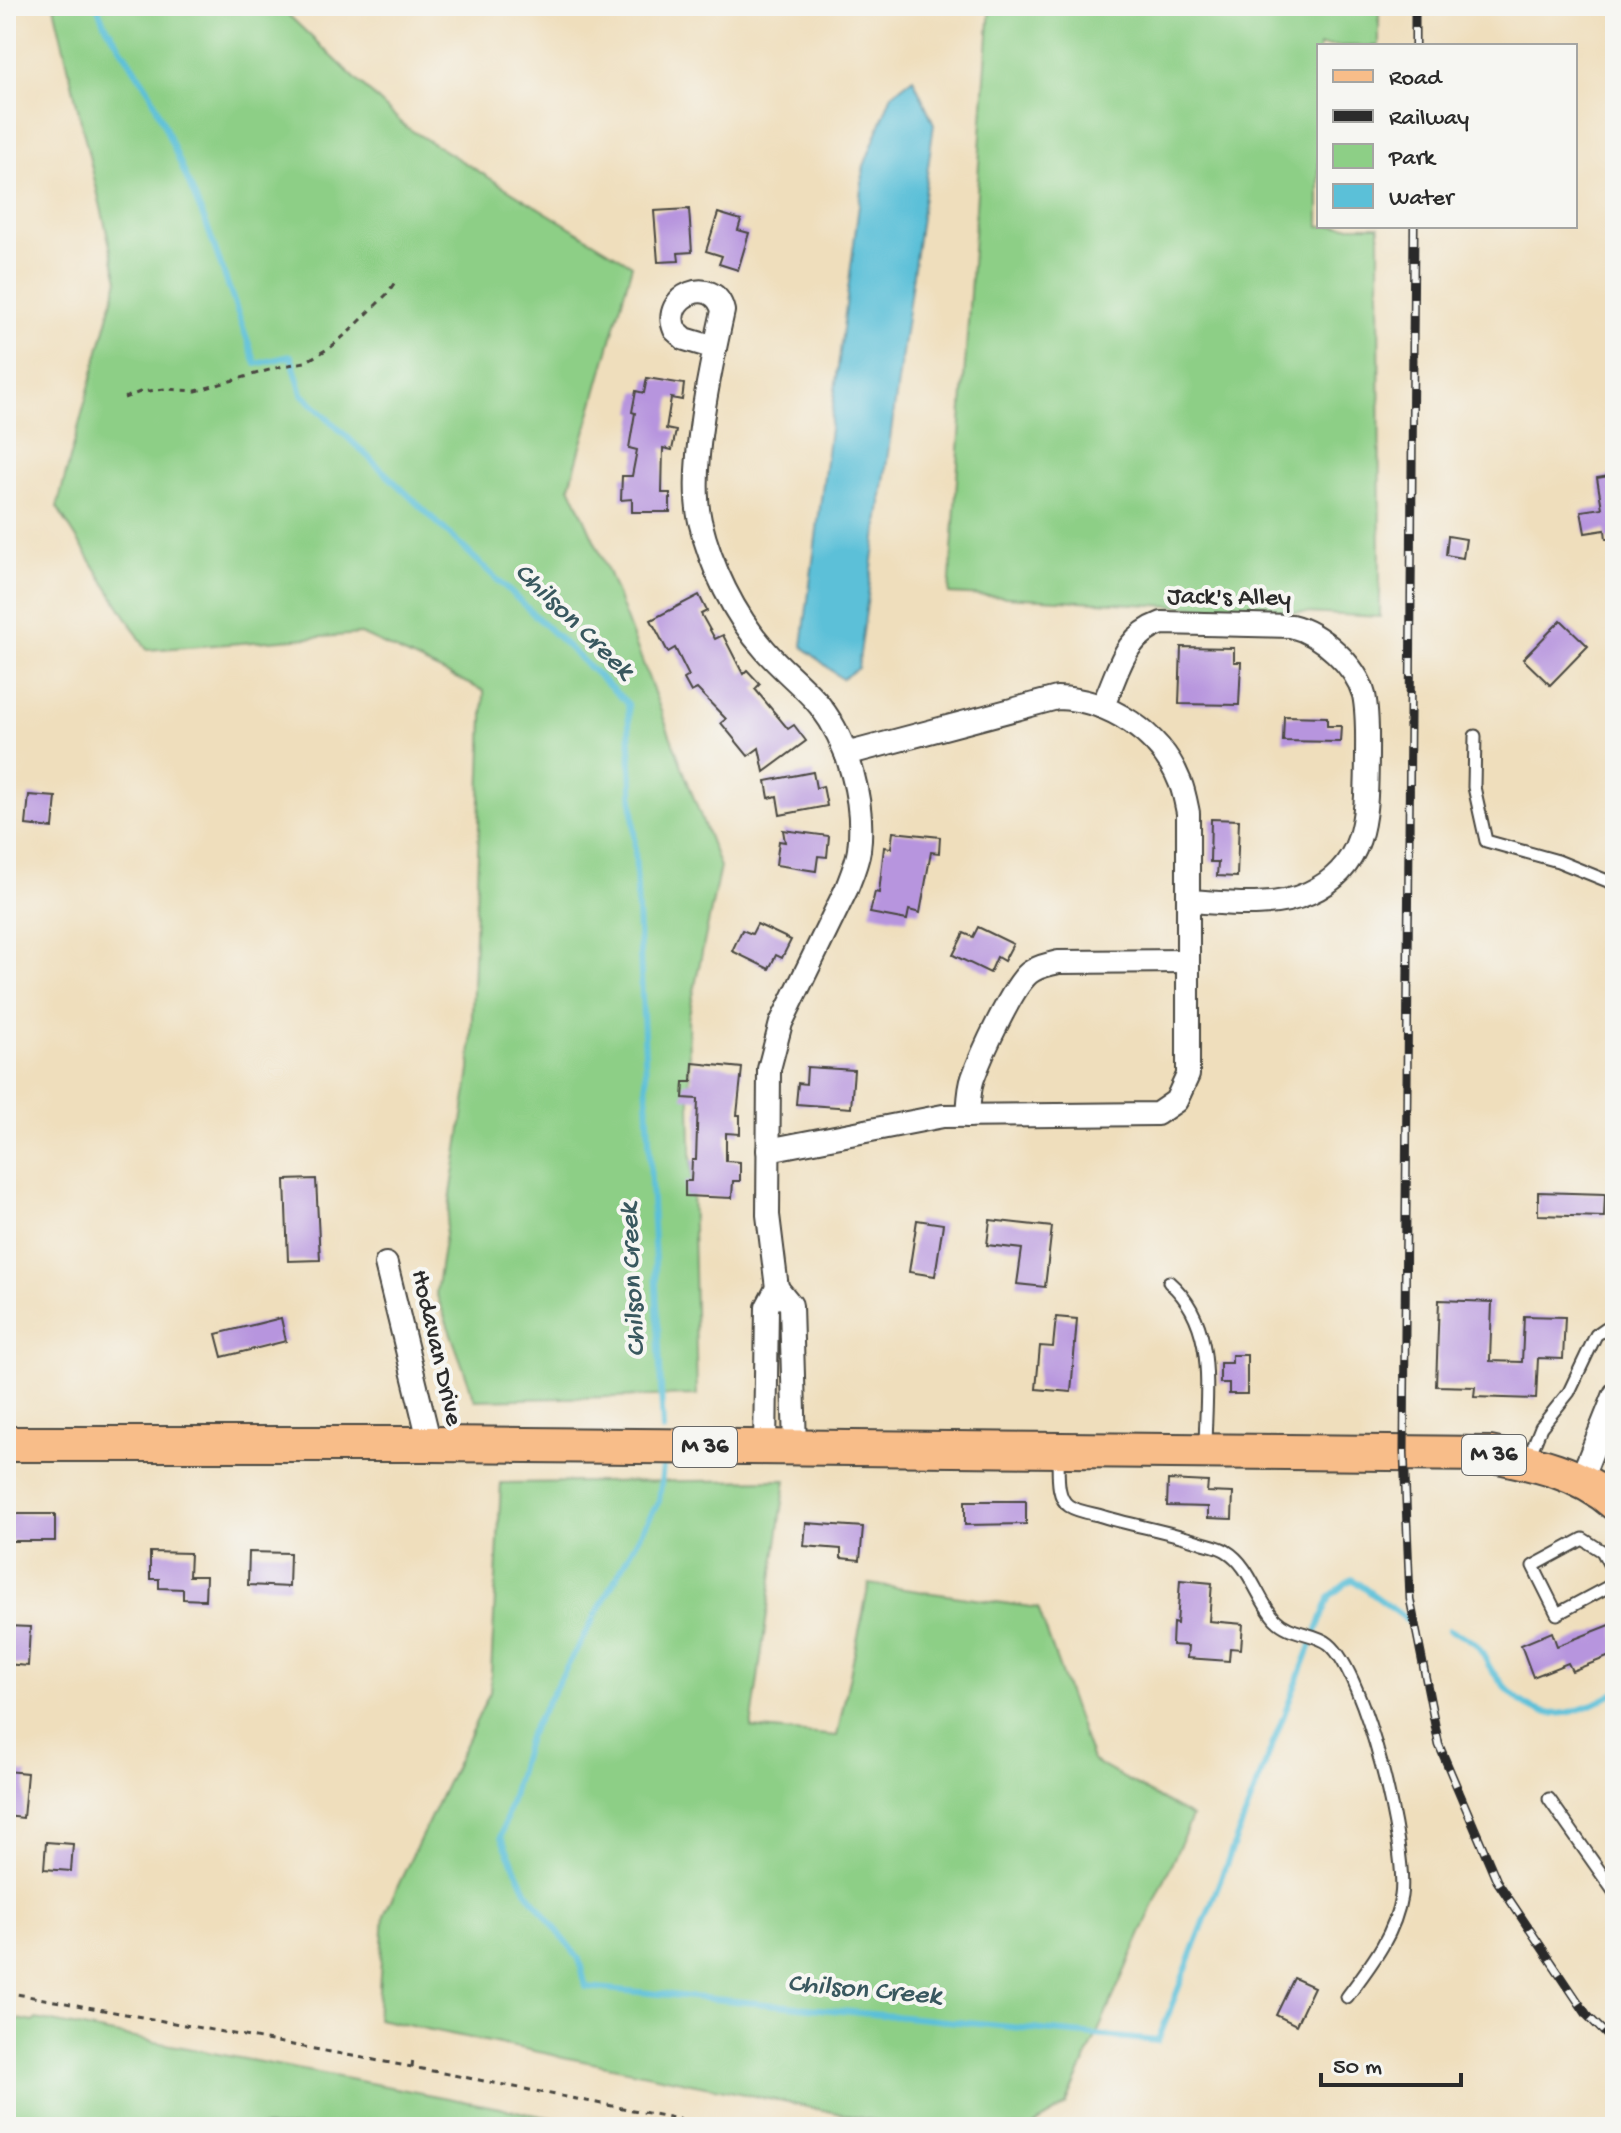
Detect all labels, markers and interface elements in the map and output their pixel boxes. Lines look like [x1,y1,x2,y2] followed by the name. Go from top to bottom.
[1317,44,1577,228] legend
[1389,65,1443,94] text: Road
[1389,105,1469,134] text: Railway
[1388,145,1437,174] text: Park
[1389,185,1456,214] text: Water
[506,557,642,689] water label: Chilson Creek
[1167,582,1291,616] street label: Jack's Alley
[613,1200,654,1358] water label: Chilson Creek
[402,1267,468,1430] street label: Hodavan Drive
[673,1427,737,1467] road number: M 36
[1462,1435,1526,1475] road number: M 36
[786,1968,945,2014] water label: Chilson Creek
[1321,2037,1461,2087] scale bar
[1333,2054,1382,2083] text: 50 m

